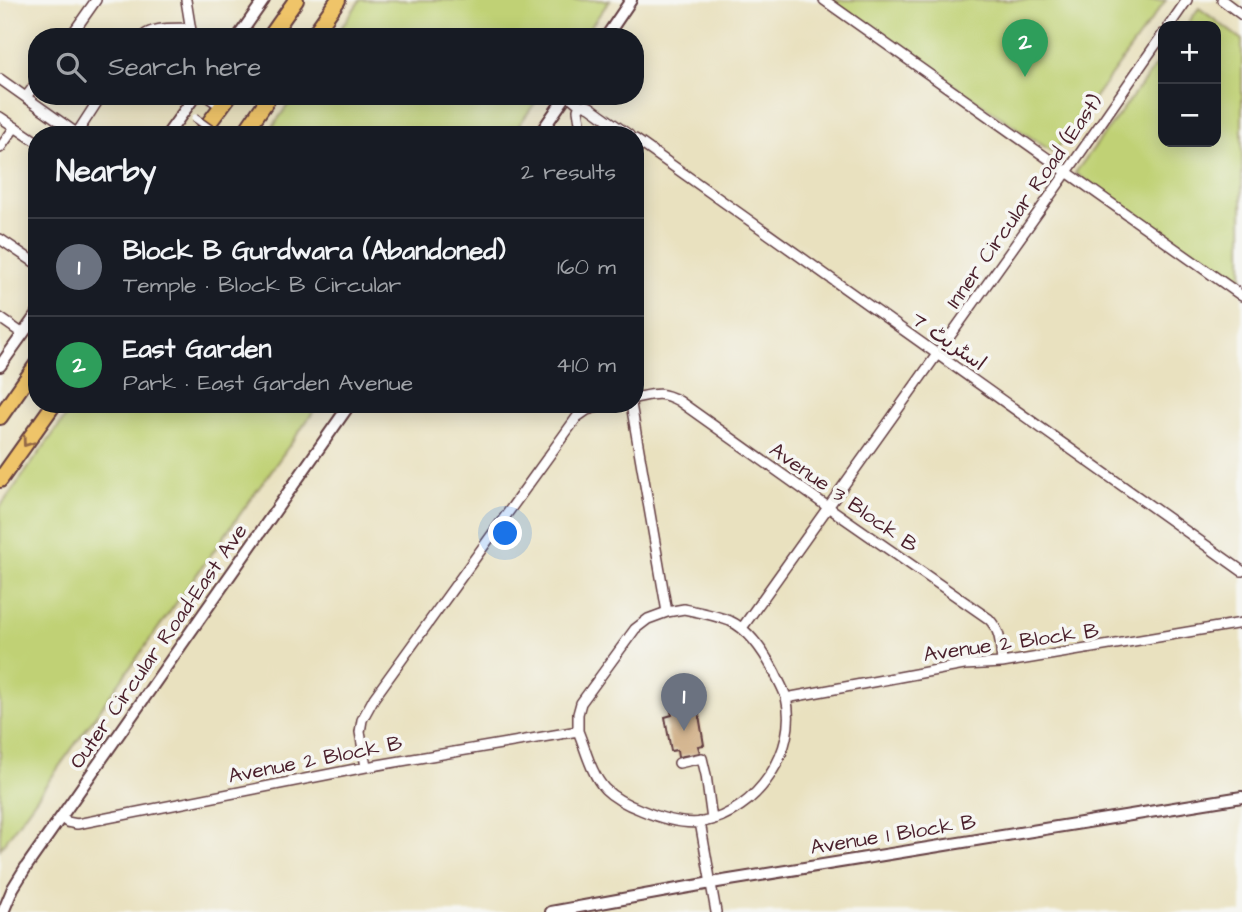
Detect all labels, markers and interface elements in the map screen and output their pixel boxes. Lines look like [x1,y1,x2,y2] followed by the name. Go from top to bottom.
[1002,19,1048,77] pin: 2
[1158,21,1221,147] map controls
[1158,21,1221,84] button: +
[28,28,644,105] search box
[52,48,90,86] icon: search
[108,49,261,85] text: Search here
[1158,84,1221,147] button: −
[939,88,1110,314] street label: Inner Circular Road (East)
[56,151,156,193] text: Nearby
[521,156,616,188] text: 2 results
[123,233,506,269] text: Block B Gurdwara (Abandoned)
[78,251,80,283] text: 1
[557,251,616,283] text: 160 m
[123,269,401,301] text: Temple · Block B Circular
[905,305,992,378] street label: اسٹریٹ 7
[123,331,272,367] text: East Garden
[72,349,86,381] text: 2
[556,349,616,381] text: 410 m
[123,367,413,399] text: Park · East Garden Avenue
[23,434,35,447] one-way arrow
[764,435,924,560] street label: Avenue 3 Block B
[488,516,522,550] your location
[62,518,254,775] street label: Outer Circular Road-East Ave
[922,616,1101,669] street label: Avenue 2 Block B
[661,673,707,731] pin: 1
[226,728,405,791] street label: Avenue 2 Block B
[808,807,978,862] street label: Avenue 1 Block B

